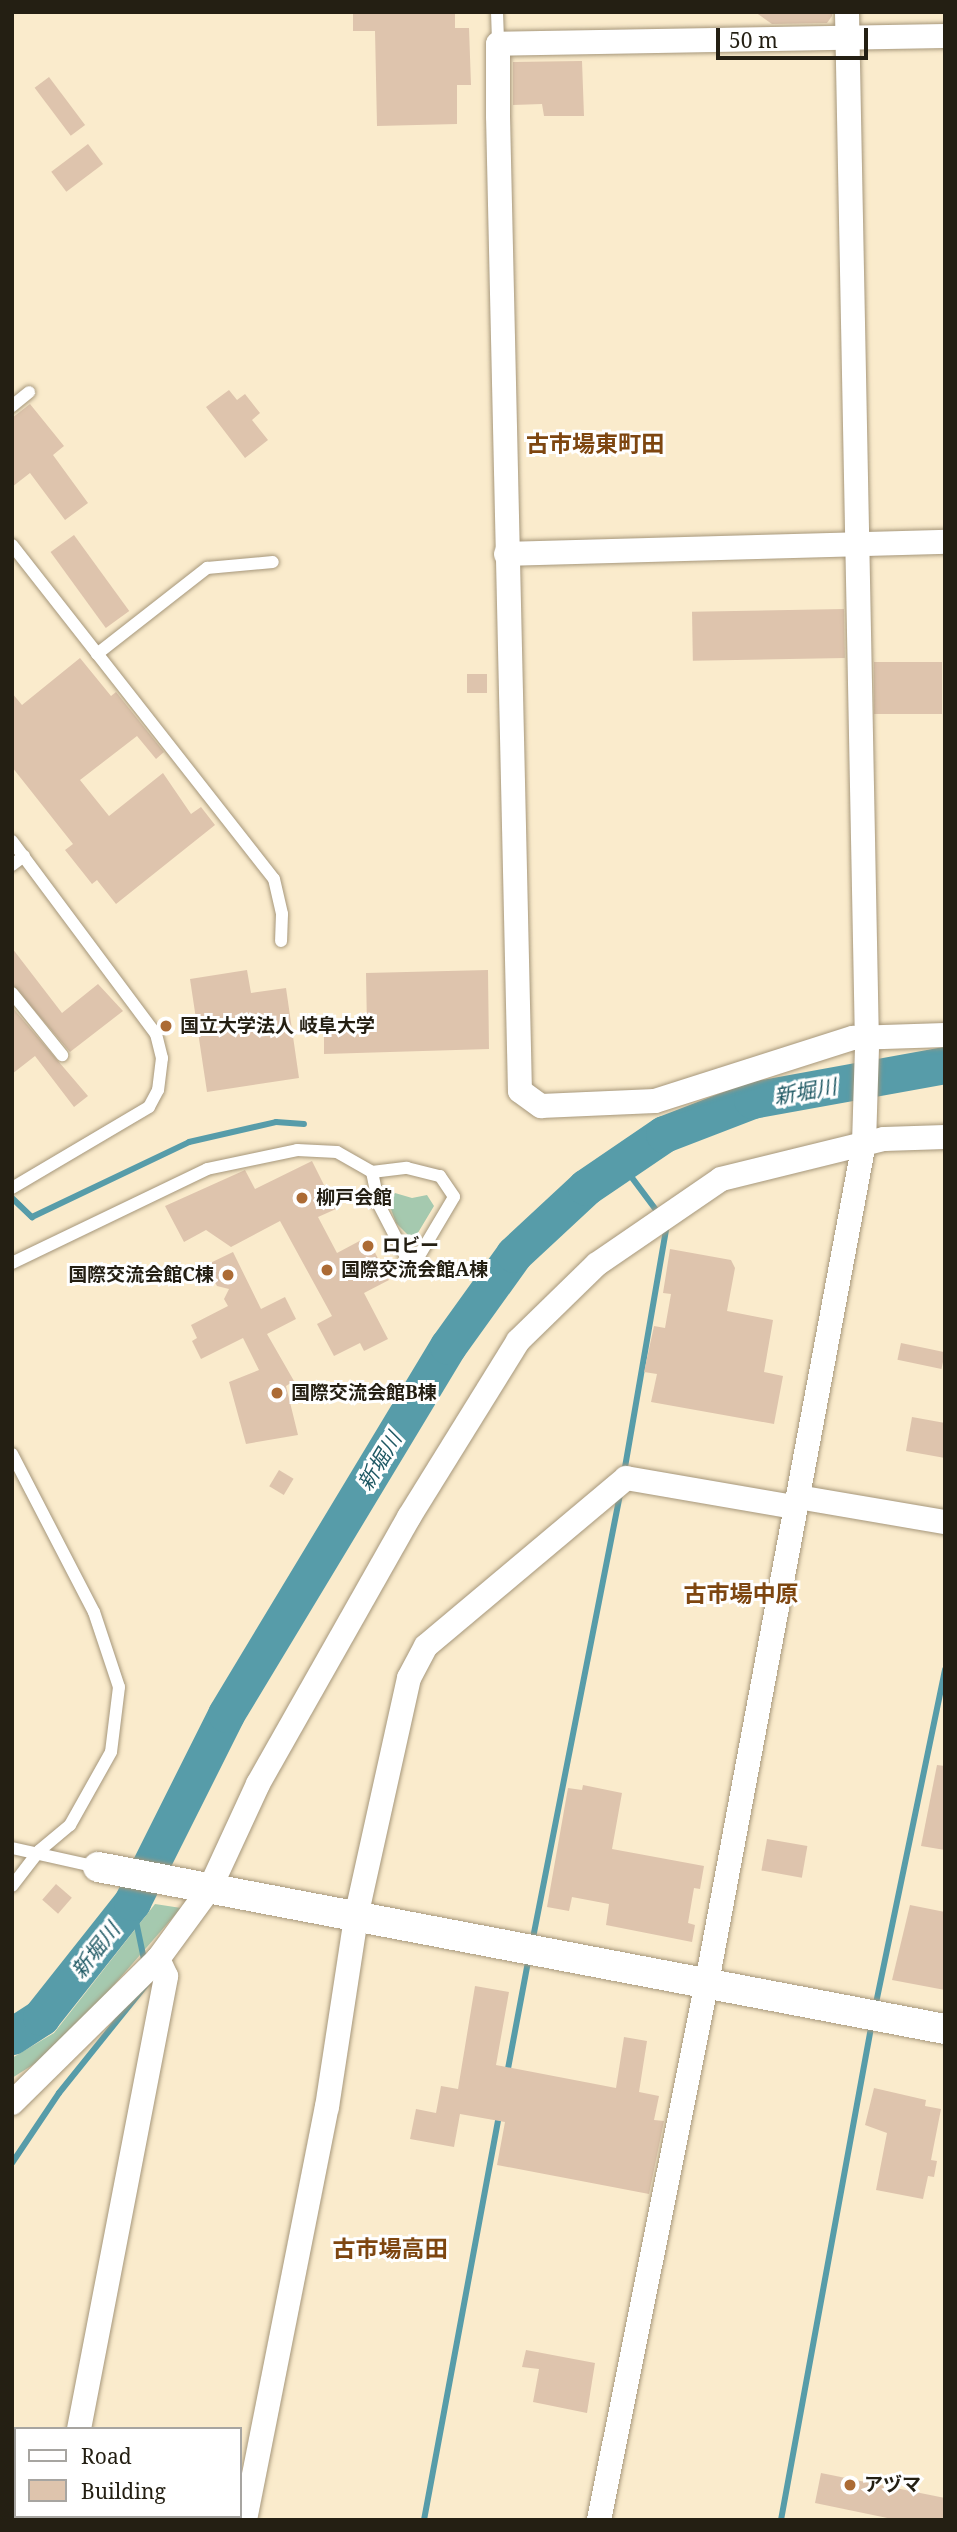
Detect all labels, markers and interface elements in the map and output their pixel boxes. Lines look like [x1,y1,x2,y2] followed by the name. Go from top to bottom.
[719,14,871,58] scale bar
[729,26,778,54] text: 50 m
[526,429,664,457] district label: 古市場東町田
[180,1015,375,1037] place label: 国立大学法人 岐阜大学
[158,1018,174,1034] marker: 国立大学法人 岐阜大学
[772,1073,838,1109] water label: 新堀川
[316,1187,392,1209] place label: 柳戸会館
[294,1190,310,1206] marker: 柳戸会館
[382,1235,439,1257] place label: ロビー
[360,1238,376,1254] marker: ロビー
[341,1259,488,1281] place label: 国際交流会館A棟
[319,1262,335,1278] marker: 国際交流会館A棟
[68,1264,214,1286] place label: 国際交流会館C棟
[220,1267,236,1283] marker: 国際交流会館C棟
[291,1382,437,1404] place label: 国際交流会館B棟
[269,1385,285,1401] marker: 国際交流会館B棟
[352,1428,406,1494] water label: 新堀川
[684,1579,798,1607] district label: 古市場中原
[66,1917,124,1983] water label: 新堀川
[333,2234,447,2262] district label: 古市場高田
[14,2427,242,2518] legend
[81,2442,132,2470] text: Road
[864,2474,921,2496] place label: アヅマ
[81,2477,166,2505] text: Building
[842,2477,858,2493] marker: アヅマ

